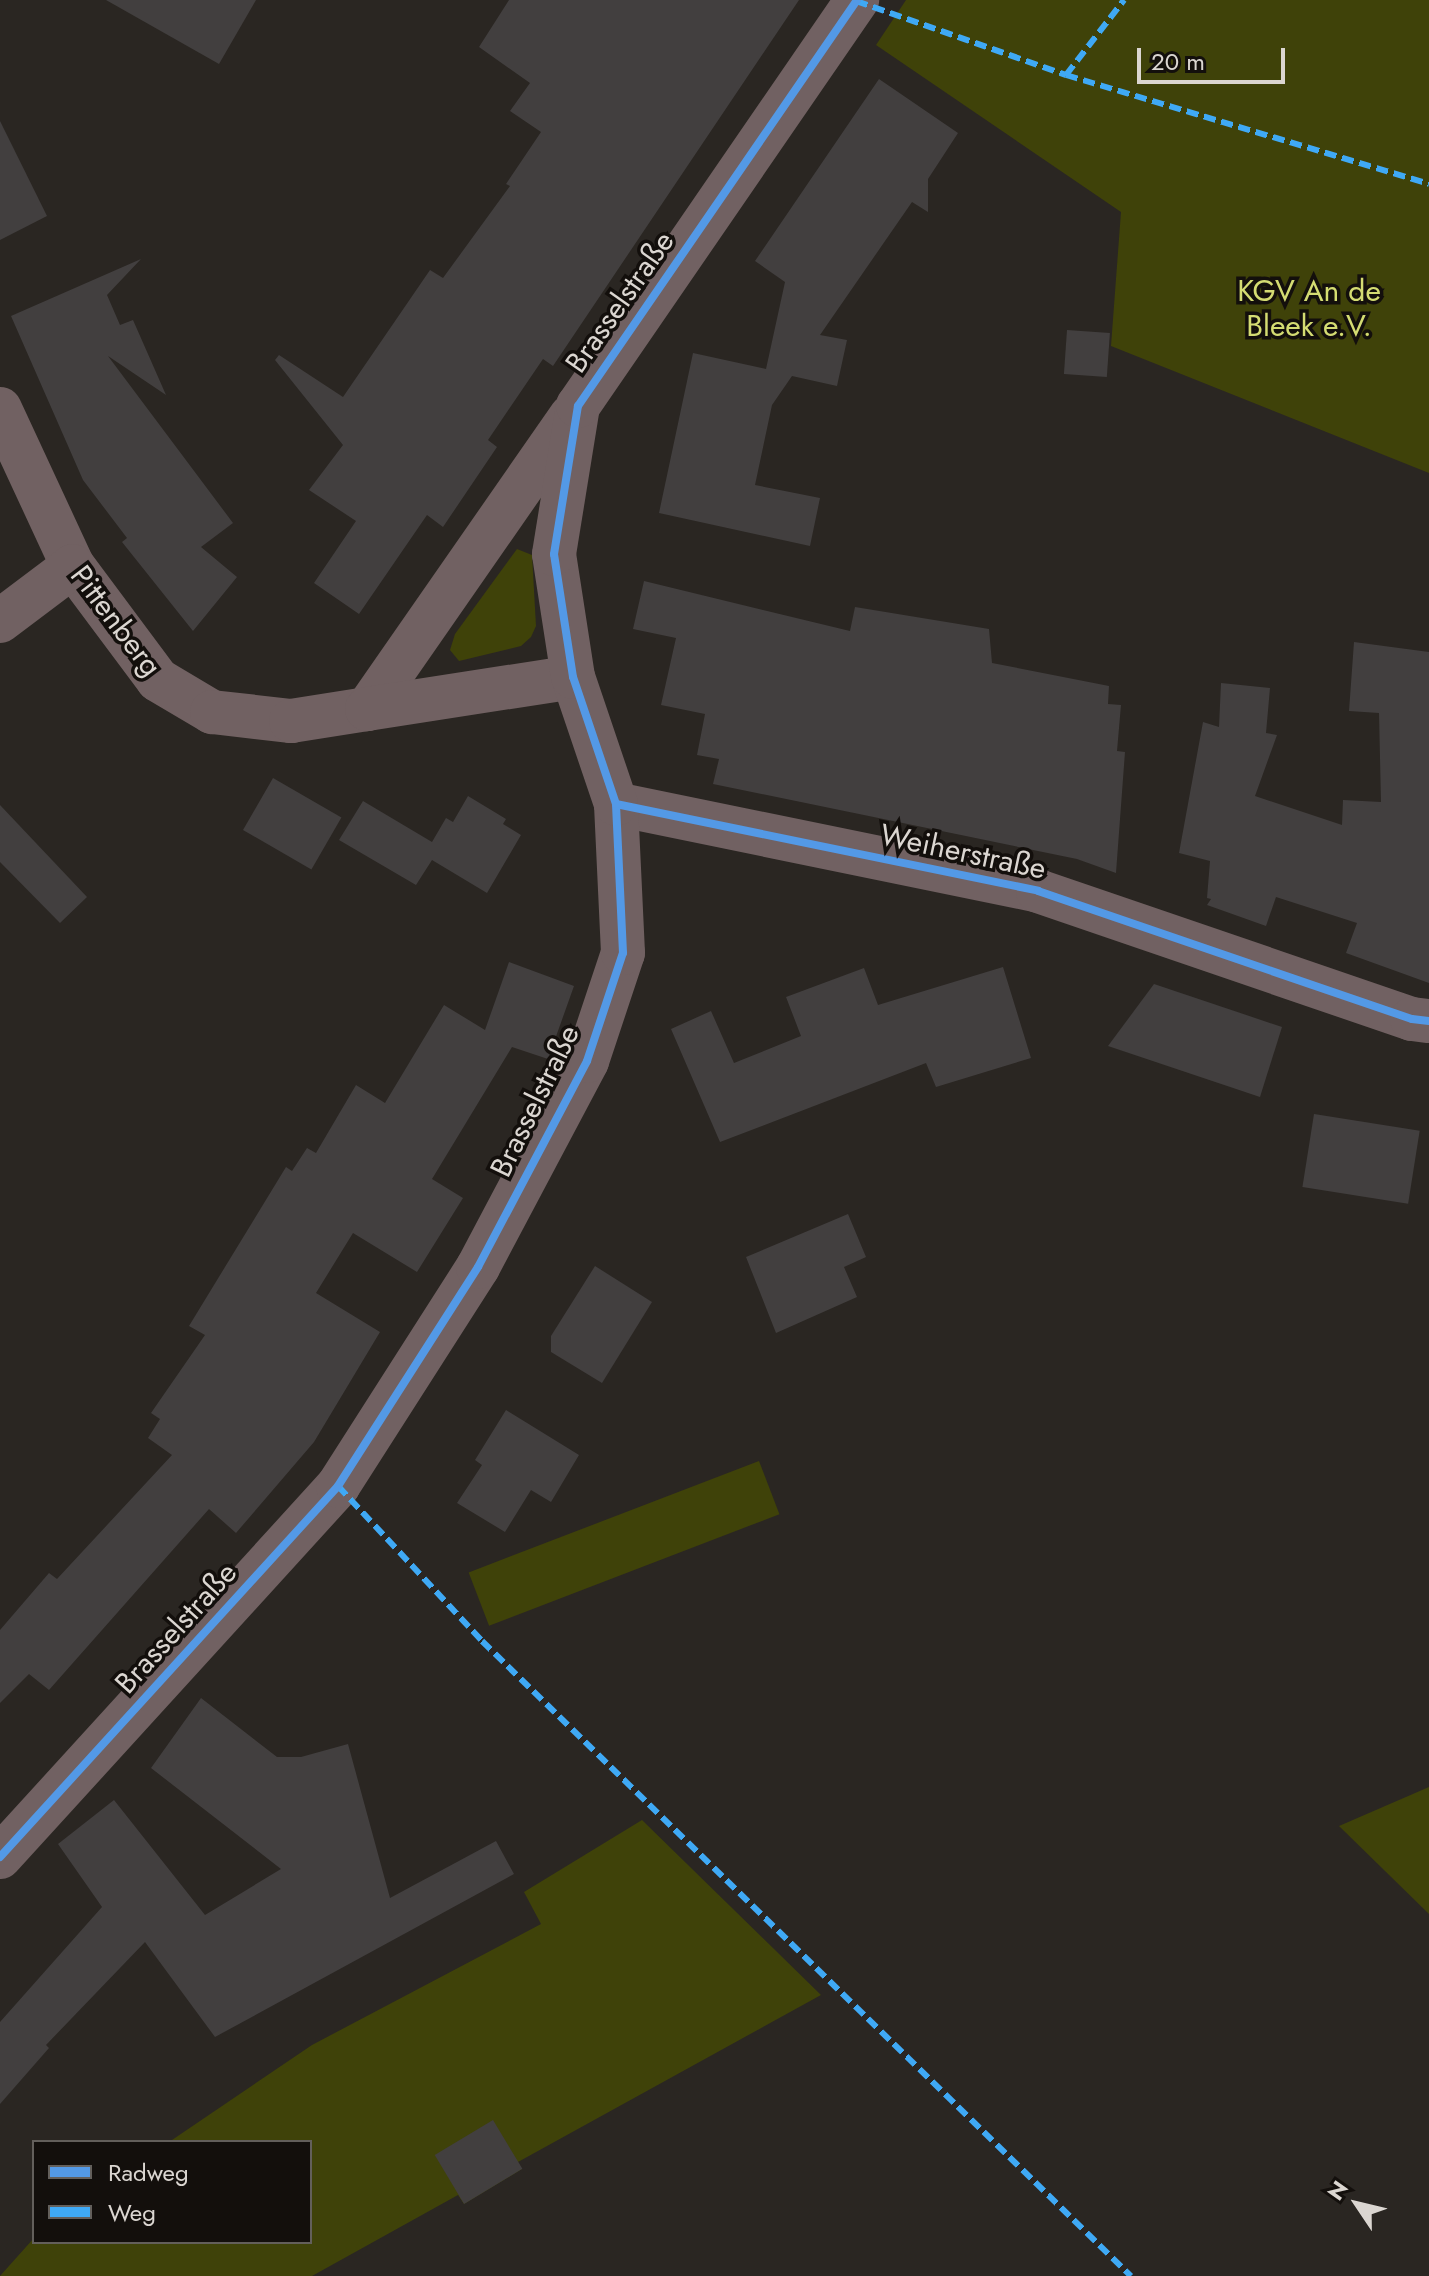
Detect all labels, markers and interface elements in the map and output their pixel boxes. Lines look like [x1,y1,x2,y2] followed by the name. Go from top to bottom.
[1141,32,1289,82] scale bar
[1151,44,1205,79] text: 20 m
[558,224,682,380] street label: Brasselstraße
[1237,273,1381,344] park label: KGV An de Bleek e.V.
[63,559,169,683] street label: Pittenberg
[877,817,1049,887] street label: Weiherstraße
[483,1019,587,1183] street label: Brasselstraße
[108,1555,244,1701] street label: Brasselstraße
[32,2140,312,2244] legend
[108,2155,189,2190] text: Radweg
[1317,2164,1397,2244] north arrow
[1319,2174,1355,2207] text: N
[108,2195,156,2230] text: Weg

